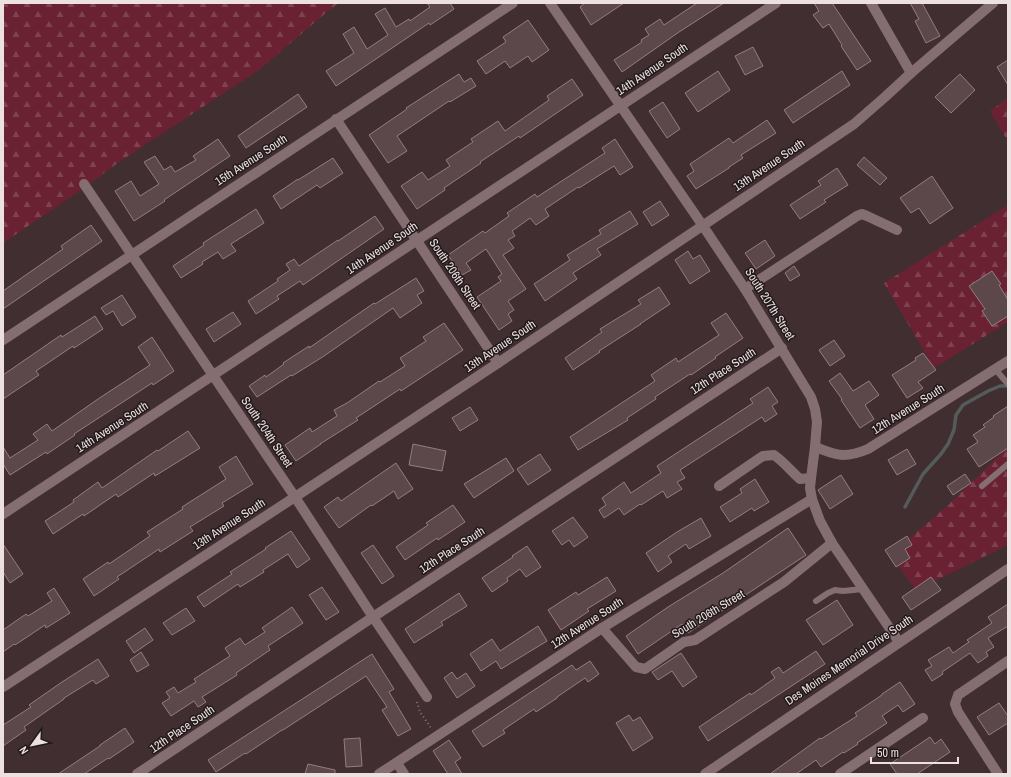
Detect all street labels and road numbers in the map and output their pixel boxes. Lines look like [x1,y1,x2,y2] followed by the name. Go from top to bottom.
[613,39,691,99] street label: 14th Avenue South
[212,131,290,189] street label: 15th Avenue South
[730,135,808,195] street label: 13th Avenue South
[343,218,421,278] street label: 14th Avenue South
[425,236,485,313] street label: South 206th Street
[741,265,799,343] street label: South 207th Street
[461,316,539,376] street label: 13th Avenue South
[687,344,759,398] street label: 12th Place South
[869,380,947,438] street label: 12th Avenue South
[237,394,297,471] street label: South 204th Street
[73,398,151,456] street label: 14th Avenue South
[190,495,268,553] street label: 13th Avenue South
[416,523,488,577] street label: 12th Place South
[669,586,748,642] street label: South 206th Street
[548,594,626,652] street label: 12th Avenue South
[782,611,916,709] street label: Des Moines Memorial Drive South
[146,701,218,757] street label: 12th Place South

